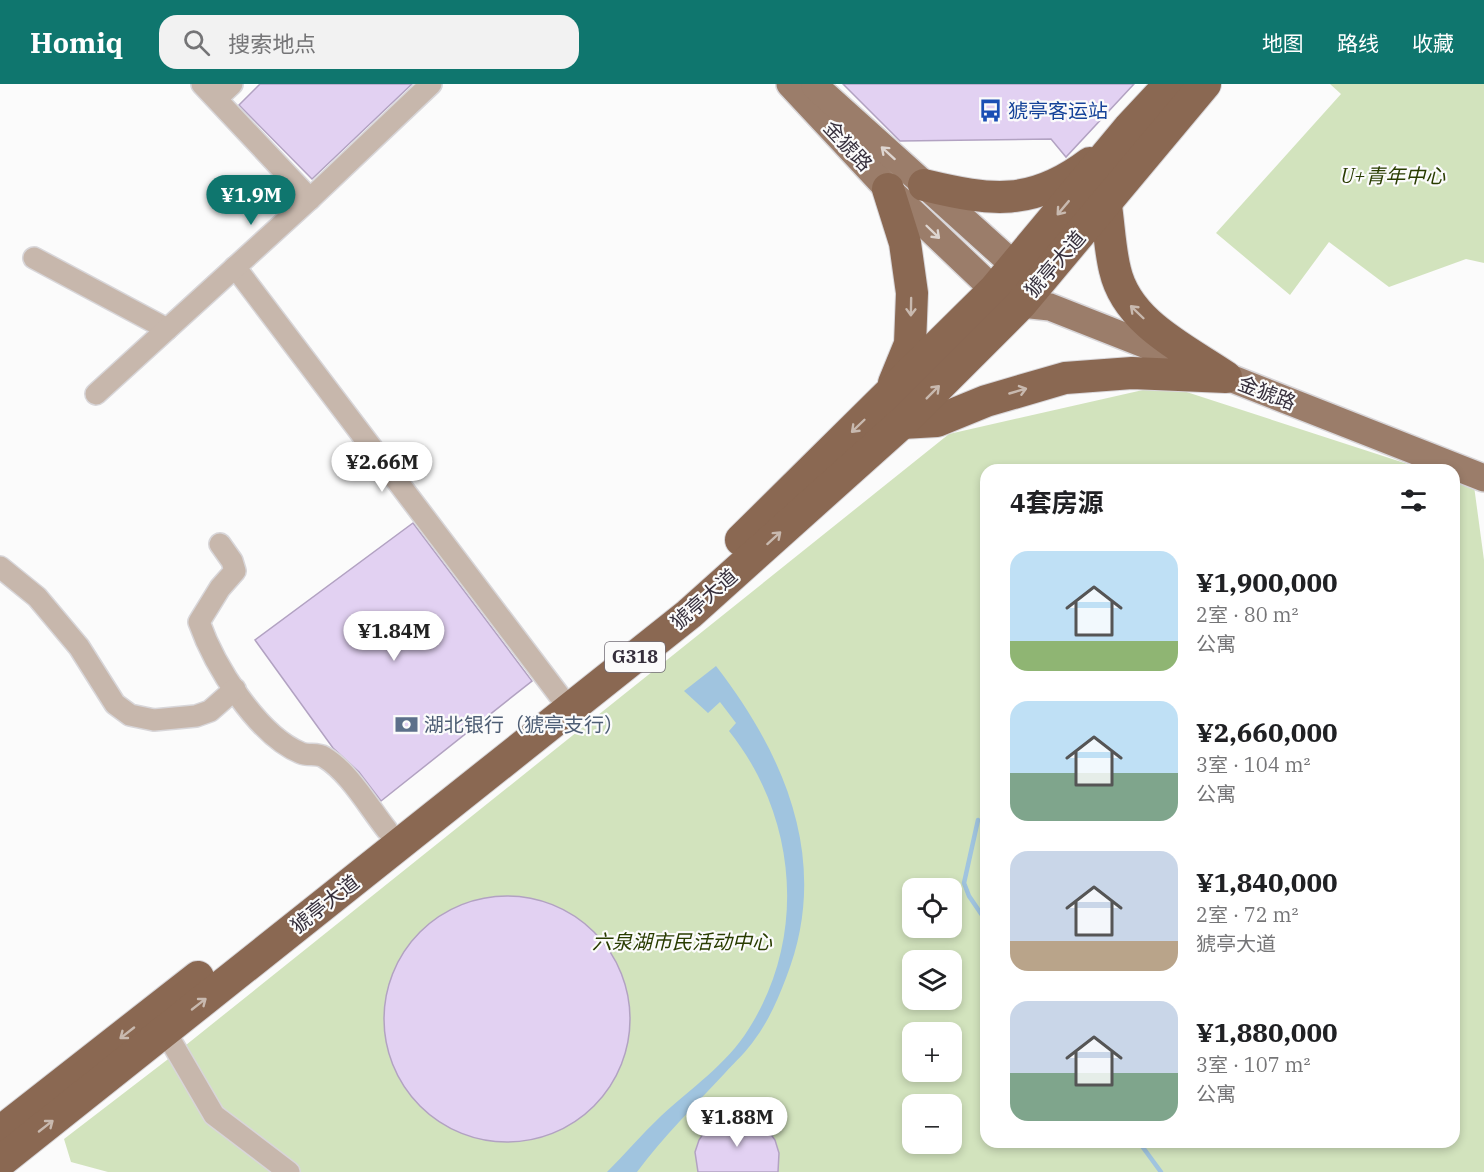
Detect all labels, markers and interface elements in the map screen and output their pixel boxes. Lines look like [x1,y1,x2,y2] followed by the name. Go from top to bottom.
[159,15,579,69] search box
[30,24,123,61] text: Homiq
[180,26,213,59] icon: search
[228,29,316,58] text: 搜索地点
[1262,29,1304,57] text: 地图
[1337,29,1379,57] text: 路线
[1412,29,1454,57] text: 收藏
[1008,97,1108,124] place label: 猇亭客运站
[977,98,1003,124] bus stop icon: 猇亭客运站
[818,115,879,177] street label: 金猇路
[881,146,896,160] one-way arrow
[1341,162,1446,189] park label: U+青年中心
[209,175,293,226] pin: ¥1.9M
[220,181,282,208] text: ¥1.9M
[1056,200,1070,215] one-way arrow
[925,225,940,239] one-way arrow
[1018,225,1091,303] street label: 猇亭大道
[905,297,917,317] one-way arrow
[1129,304,1144,319] one-way arrow
[1234,369,1300,416] street label: 金猇路
[926,384,941,399] one-way arrow
[1008,385,1027,397] one-way arrow
[850,419,865,433] one-way arrow
[333,442,431,493] pin: ¥2.66M
[345,448,419,475] text: ¥2.66M
[1397,484,1430,517] icon: filters
[1010,485,1104,519] text: 4套房源
[766,531,781,545] one-way arrow
[665,562,743,635] street label: 猇亭大道
[1196,565,1338,599] text: ¥1,900,000
[1058,575,1130,647] icon: home
[1196,601,1298,628] text: 2室 · 80 m²
[345,611,443,662] pin: ¥1.84M
[357,617,431,644] text: ¥1.84M
[1196,630,1236,657] text: 公寓
[605,642,665,672] road number: G318
[424,711,624,738] place label: 湖北银行（猇亭支行）
[393,712,419,738] bank icon: 湖北银行（猇亭支行）
[1196,715,1338,749] text: ¥2,660,000
[1058,725,1130,797] icon: home
[1196,751,1310,778] text: 3室 · 104 m²
[1196,780,1236,807] text: 公寓
[1196,865,1338,899] text: ¥1,840,000
[285,868,365,939] street label: 猇亭大道
[1058,875,1130,947] icon: home
[902,878,962,1154] map controls
[902,878,962,938] button: locate
[1196,901,1298,928] text: 2室 · 72 m²
[592,928,773,955] park label: 六泉湖市民活动中心
[1196,930,1276,957] text: 猇亭大道
[902,950,962,1010] button: layers
[190,998,206,1011] one-way arrow
[1196,1015,1338,1049] text: ¥1,880,000
[902,1022,962,1082] button: +
[1058,1025,1130,1097] icon: home
[119,1026,135,1039] one-way arrow
[1196,1051,1310,1078] text: 3室 · 107 m²
[1196,1080,1236,1107] text: 公寓
[902,1094,962,1154] button: −
[688,1097,786,1148] pin: ¥1.88M
[700,1103,774,1130] text: ¥1.88M
[38,1119,54,1132] one-way arrow

